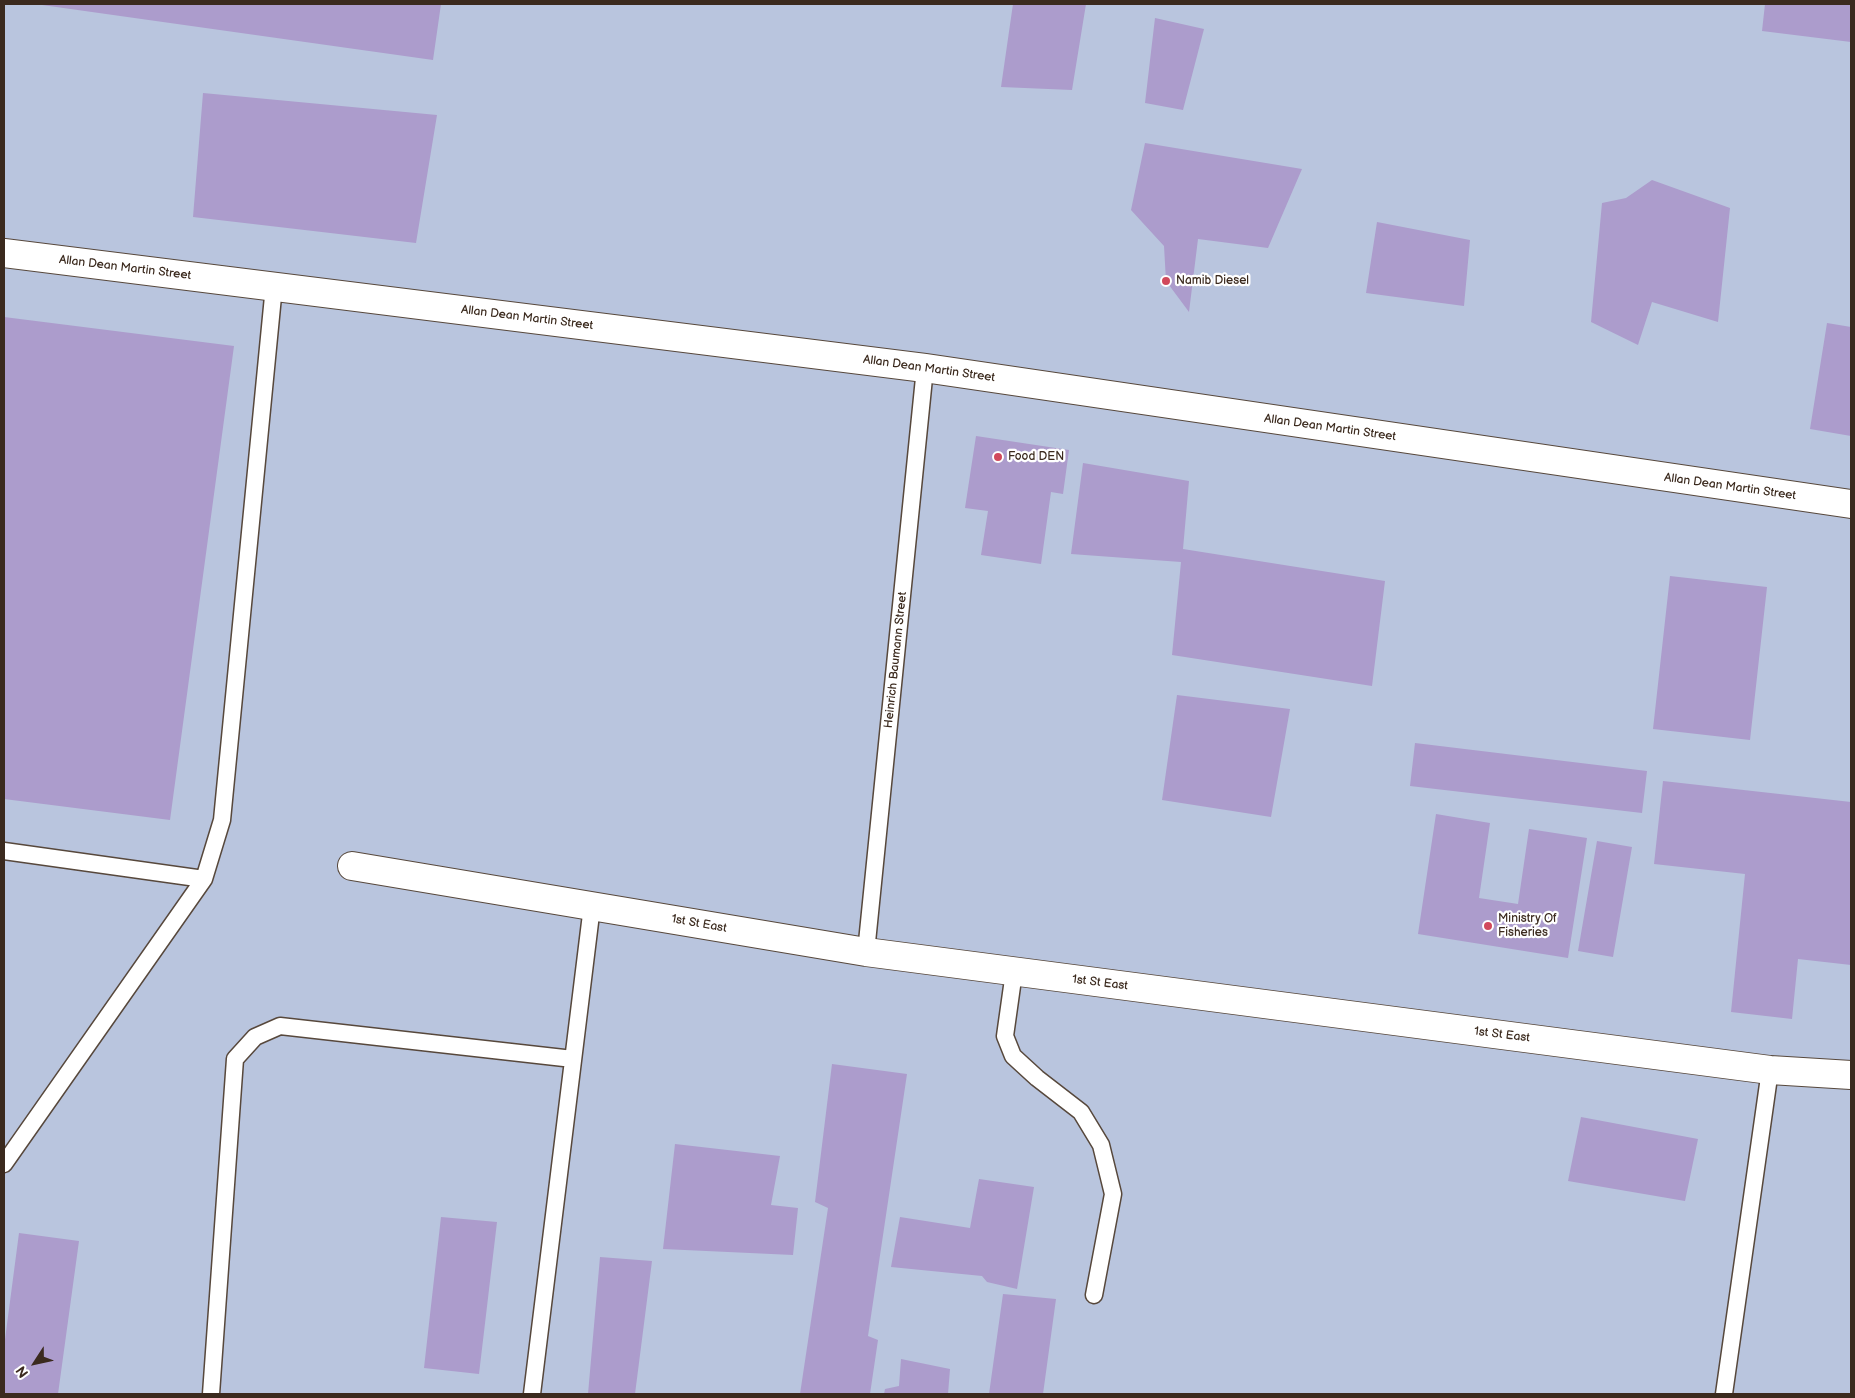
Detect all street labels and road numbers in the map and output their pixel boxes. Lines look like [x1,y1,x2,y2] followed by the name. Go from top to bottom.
[58,253,192,283] street label: Allan Dean Martin Street
[460,303,594,333] street label: Allan Dean Martin Street
[862,353,996,385] street label: Allan Dean Martin Street
[1263,412,1397,444] street label: Allan Dean Martin Street
[1663,471,1797,503] street label: Allan Dean Martin Street
[882,591,910,729] street label: Heinrich Baumann Street
[670,912,728,936] street label: 1st St East
[1071,972,1129,994] street label: 1st St East
[1473,1024,1531,1046] street label: 1st St East

